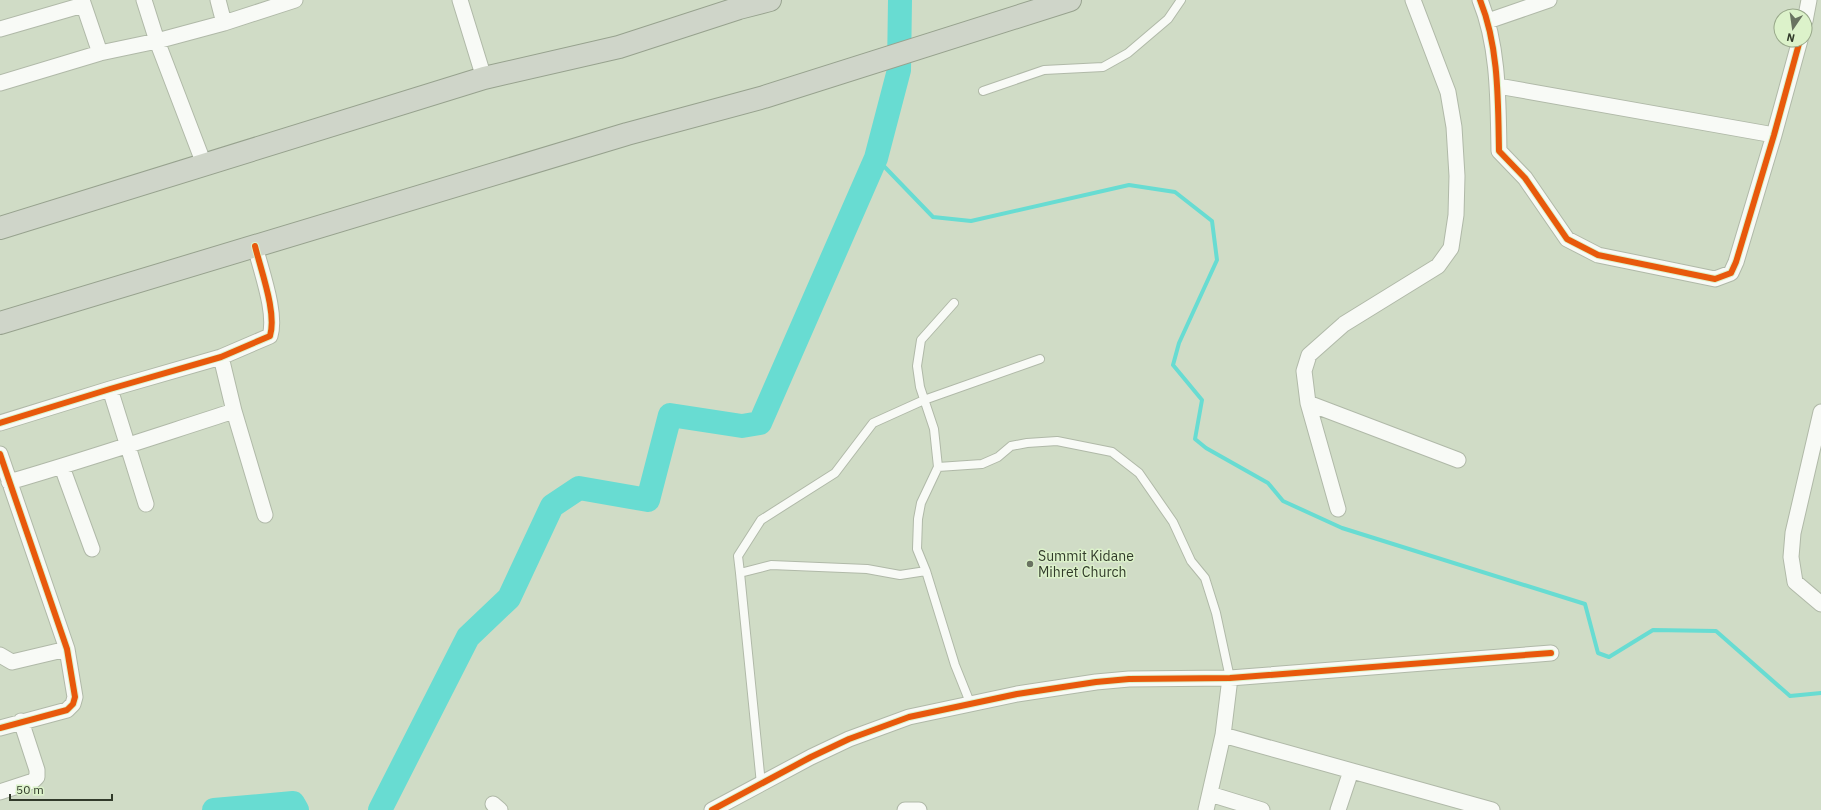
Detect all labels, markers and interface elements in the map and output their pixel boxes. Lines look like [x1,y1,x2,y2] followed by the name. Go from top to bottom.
[1773,8,1813,48] north arrow
[1785,30,1796,45] text: N
[1038,547,1134,581] place label: Summit Kidane Mihret Church
[1025,559,1035,569] marker: Summit Kidane Mihret Church
[10,776,112,802] scale bar
[16,782,44,797] text: 50 m

